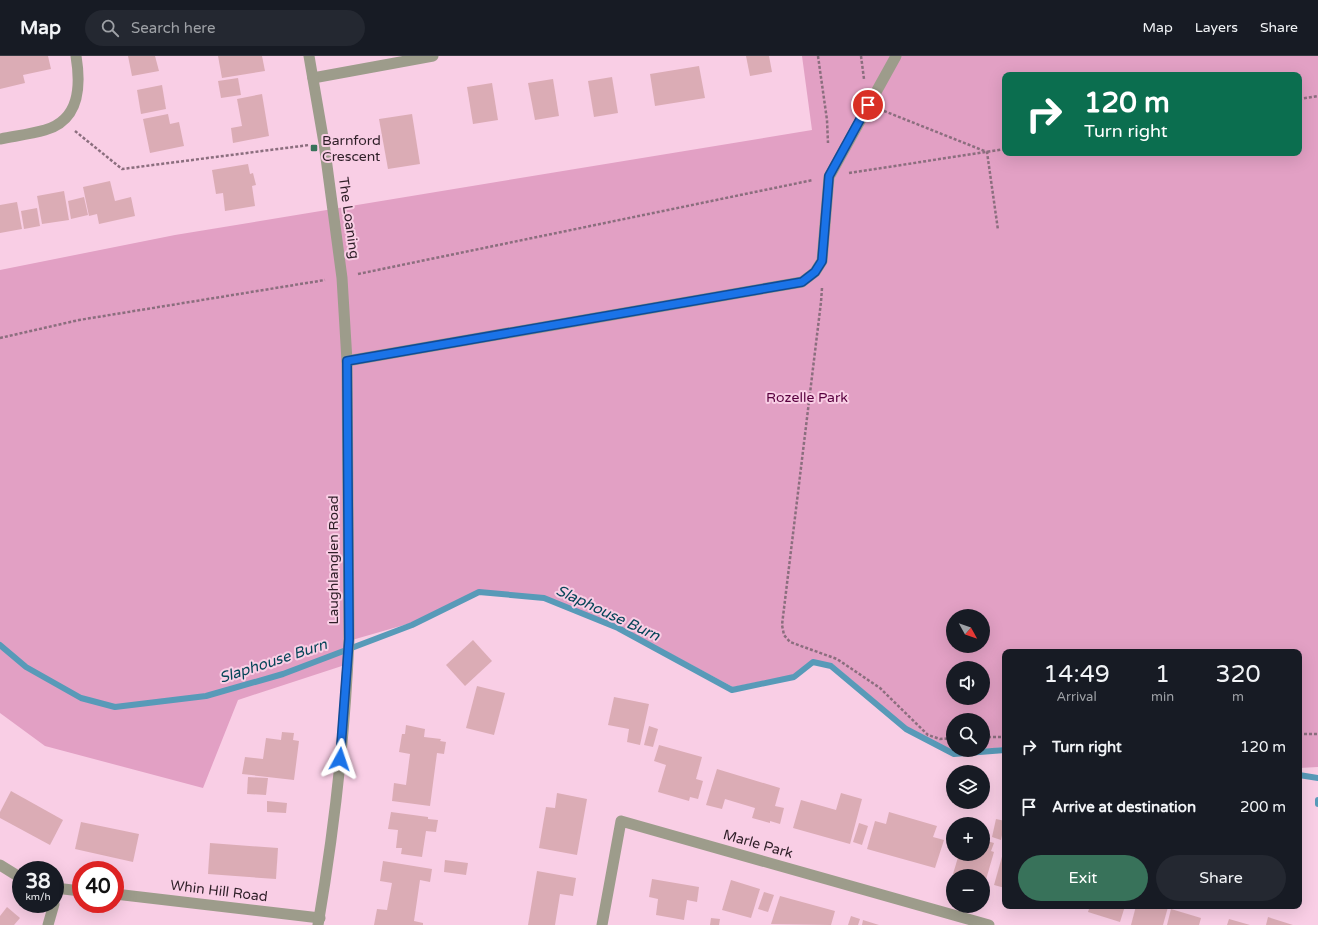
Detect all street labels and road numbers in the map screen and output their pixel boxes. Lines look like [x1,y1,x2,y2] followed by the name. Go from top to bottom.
[335,176,363,260] street label: The Loaning
[325,495,342,625] street label: Laughlanglen Road
[721,826,795,862] street label: Marle Park
[169,877,269,905] street label: Whin Hill Road

